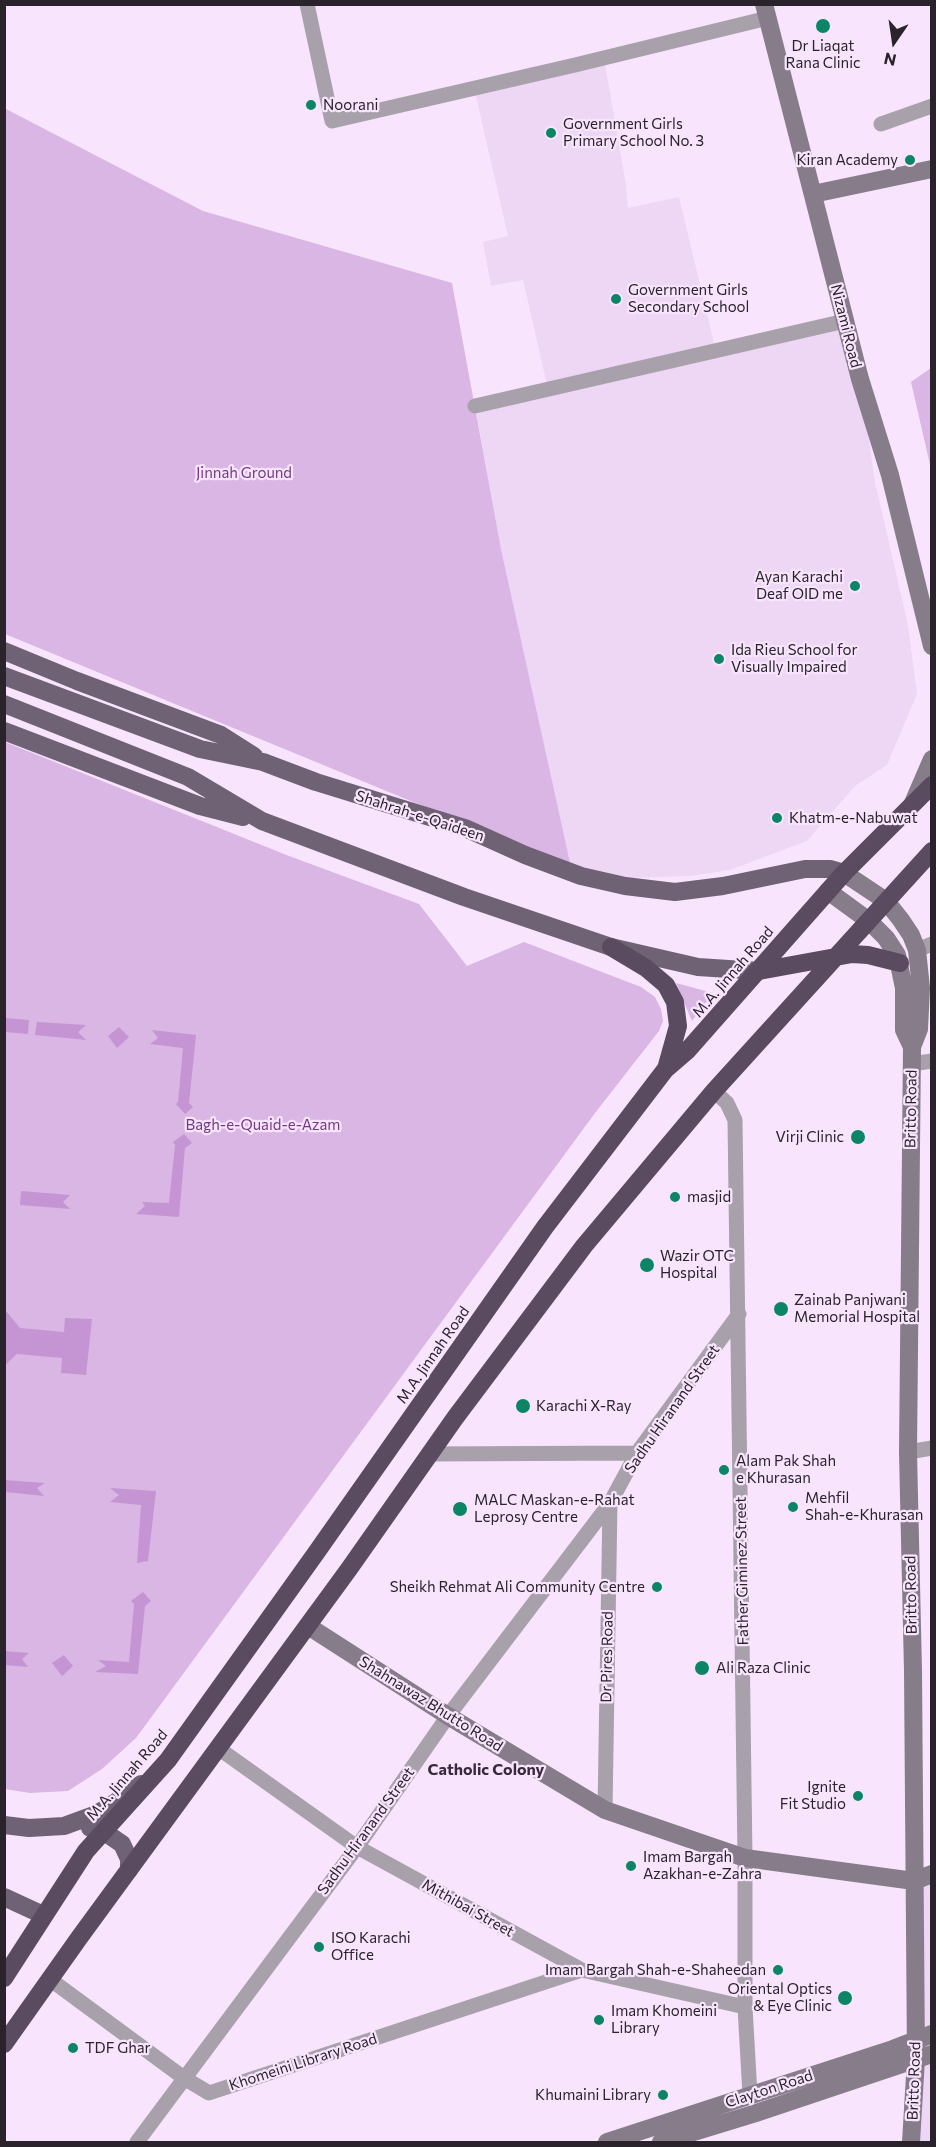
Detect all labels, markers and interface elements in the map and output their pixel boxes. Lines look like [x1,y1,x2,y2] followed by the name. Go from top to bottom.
[864,12,924,72] north arrow
[814,17,832,35] marker: Dr Liaqat Rana Clinic
[786,37,860,72] place label: Dr Liaqat Rana Clinic
[882,49,898,71] text: N
[323,96,378,114] place label: Noorani
[304,98,318,112] marker: Noorani
[563,115,704,150] place label: Government Girls Primary School No. 3
[544,126,558,140] marker: Government Girls Primary School No. 3
[796,151,898,169] place label: Kiran Academy
[903,153,917,167] marker: Kiran Academy
[628,281,749,316] place label: Government Girls Secondary School
[827,282,865,370] street label: Nizami Road
[609,292,623,306] marker: Government Girls Secondary School
[196,464,292,482] park label: Jinnah Ground
[755,568,843,603] place label: Ayan Karachi Deaf OID me
[848,579,862,593] marker: Ayan Karachi Deaf OID me
[731,641,858,676] place label: Ida Rieu School for Visually Impaired
[712,652,726,666] marker: Ida Rieu School for Visually Impaired
[354,787,486,845] street label: Shahrah-e-Qaideen
[789,809,918,827] place label: Khatm-e-Nabuwat
[770,811,784,825] marker: Khatm-e-Nabuwat
[689,923,777,1021] street label: M.A. Jinnah Road
[901,1070,921,1148] street label: Britto Road
[186,1116,340,1134] park label: Bagh-e-Quaid-e-Azam
[775,1128,844,1146] place label: Virji Clinic
[849,1128,867,1146] marker: Virji Clinic
[687,1188,731,1206] place label: masjid
[668,1190,682,1204] marker: masjid
[660,1247,734,1282] place label: Wazir OTC Hospital
[638,1256,656,1274] marker: Wazir OTC Hospital
[794,1291,920,1326] place label: Zainab Panjwani Memorial Hospital
[772,1300,790,1318] marker: Zainab Panjwani Memorial Hospital
[393,1303,473,1407] street label: M.A. Jinnah Road
[621,1341,723,1477] street label: Sadhu Hiranand Street
[514,1397,532,1415] marker: Karachi X-Ray
[536,1397,632,1415] place label: Karachi X-Ray
[736,1452,836,1487] place label: Alam Pak Shah e Khurasan
[717,1463,731,1477] marker: Alam Pak Shah e Khurasan
[805,1489,923,1524] place label: Mehfil Shah-e-Khurasan
[474,1491,635,1526] place label: MALC Maskan-e-Rahat Leprosy Centre
[732,1497,752,1645] street label: Father Giminez Street
[451,1500,469,1518] marker: MALC Maskan-e-Rahat Leprosy Centre
[786,1500,800,1514] marker: Mehfil Shah-e-Khurasan
[901,1556,921,1634] street label: Britto Road
[390,1578,645,1596] place label: Sheikh Rehmat Ali Community Centre
[650,1580,664,1594] marker: Sheikh Rehmat Ali Community Centre
[597,1611,617,1703] street label: Dr Pires Road
[356,1652,506,1756] street label: Shahnawaz Bhutto Road
[693,1659,711,1677] marker: Ali Raza Clinic
[716,1659,811,1677] place label: Ali Raza Clinic
[83,1726,171,1824] street label: M.A. Jinnah Road
[428,1760,544,1780] district label: Catholic Colony
[314,1764,418,1898] street label: Sadhu Hiranand Street
[780,1778,846,1813] place label: Ignite Fit Studio
[851,1789,865,1803] marker: Ignite Fit Studio
[643,1848,762,1883] place label: Imam Bargah Azakhan-e-Zahra
[624,1859,638,1873] marker: Imam Bargah Azakhan-e-Zahra
[419,1875,517,1941] street label: Mithibai Street
[331,1929,411,1964] place label: ISO Karachi Office
[312,1940,326,1954] marker: ISO Karachi Office
[545,1961,766,1979] place label: Imam Bargah Shah-e-Shaheedan
[771,1963,785,1977] marker: Imam Bargah Shah-e-Shaheedan
[727,1980,832,2015] place label: Oriental Optics & Eye Clinic
[836,1989,854,2007] marker: Oriental Optics & Eye Clinic
[611,2002,717,2037] place label: Imam Khomeini Library
[592,2013,606,2027] marker: Imam Khomeini Library
[227,2030,379,2094] street label: Khomeini Library Road
[85,2039,151,2057] place label: TDF Ghar
[66,2041,80,2055] marker: TDF Ghar
[904,2041,924,2121] street label: Britto Road
[723,2066,815,2112] street label: Clayton Road
[535,2086,651,2104] place label: Khumaini Library
[656,2088,670,2102] marker: Khumaini Library

